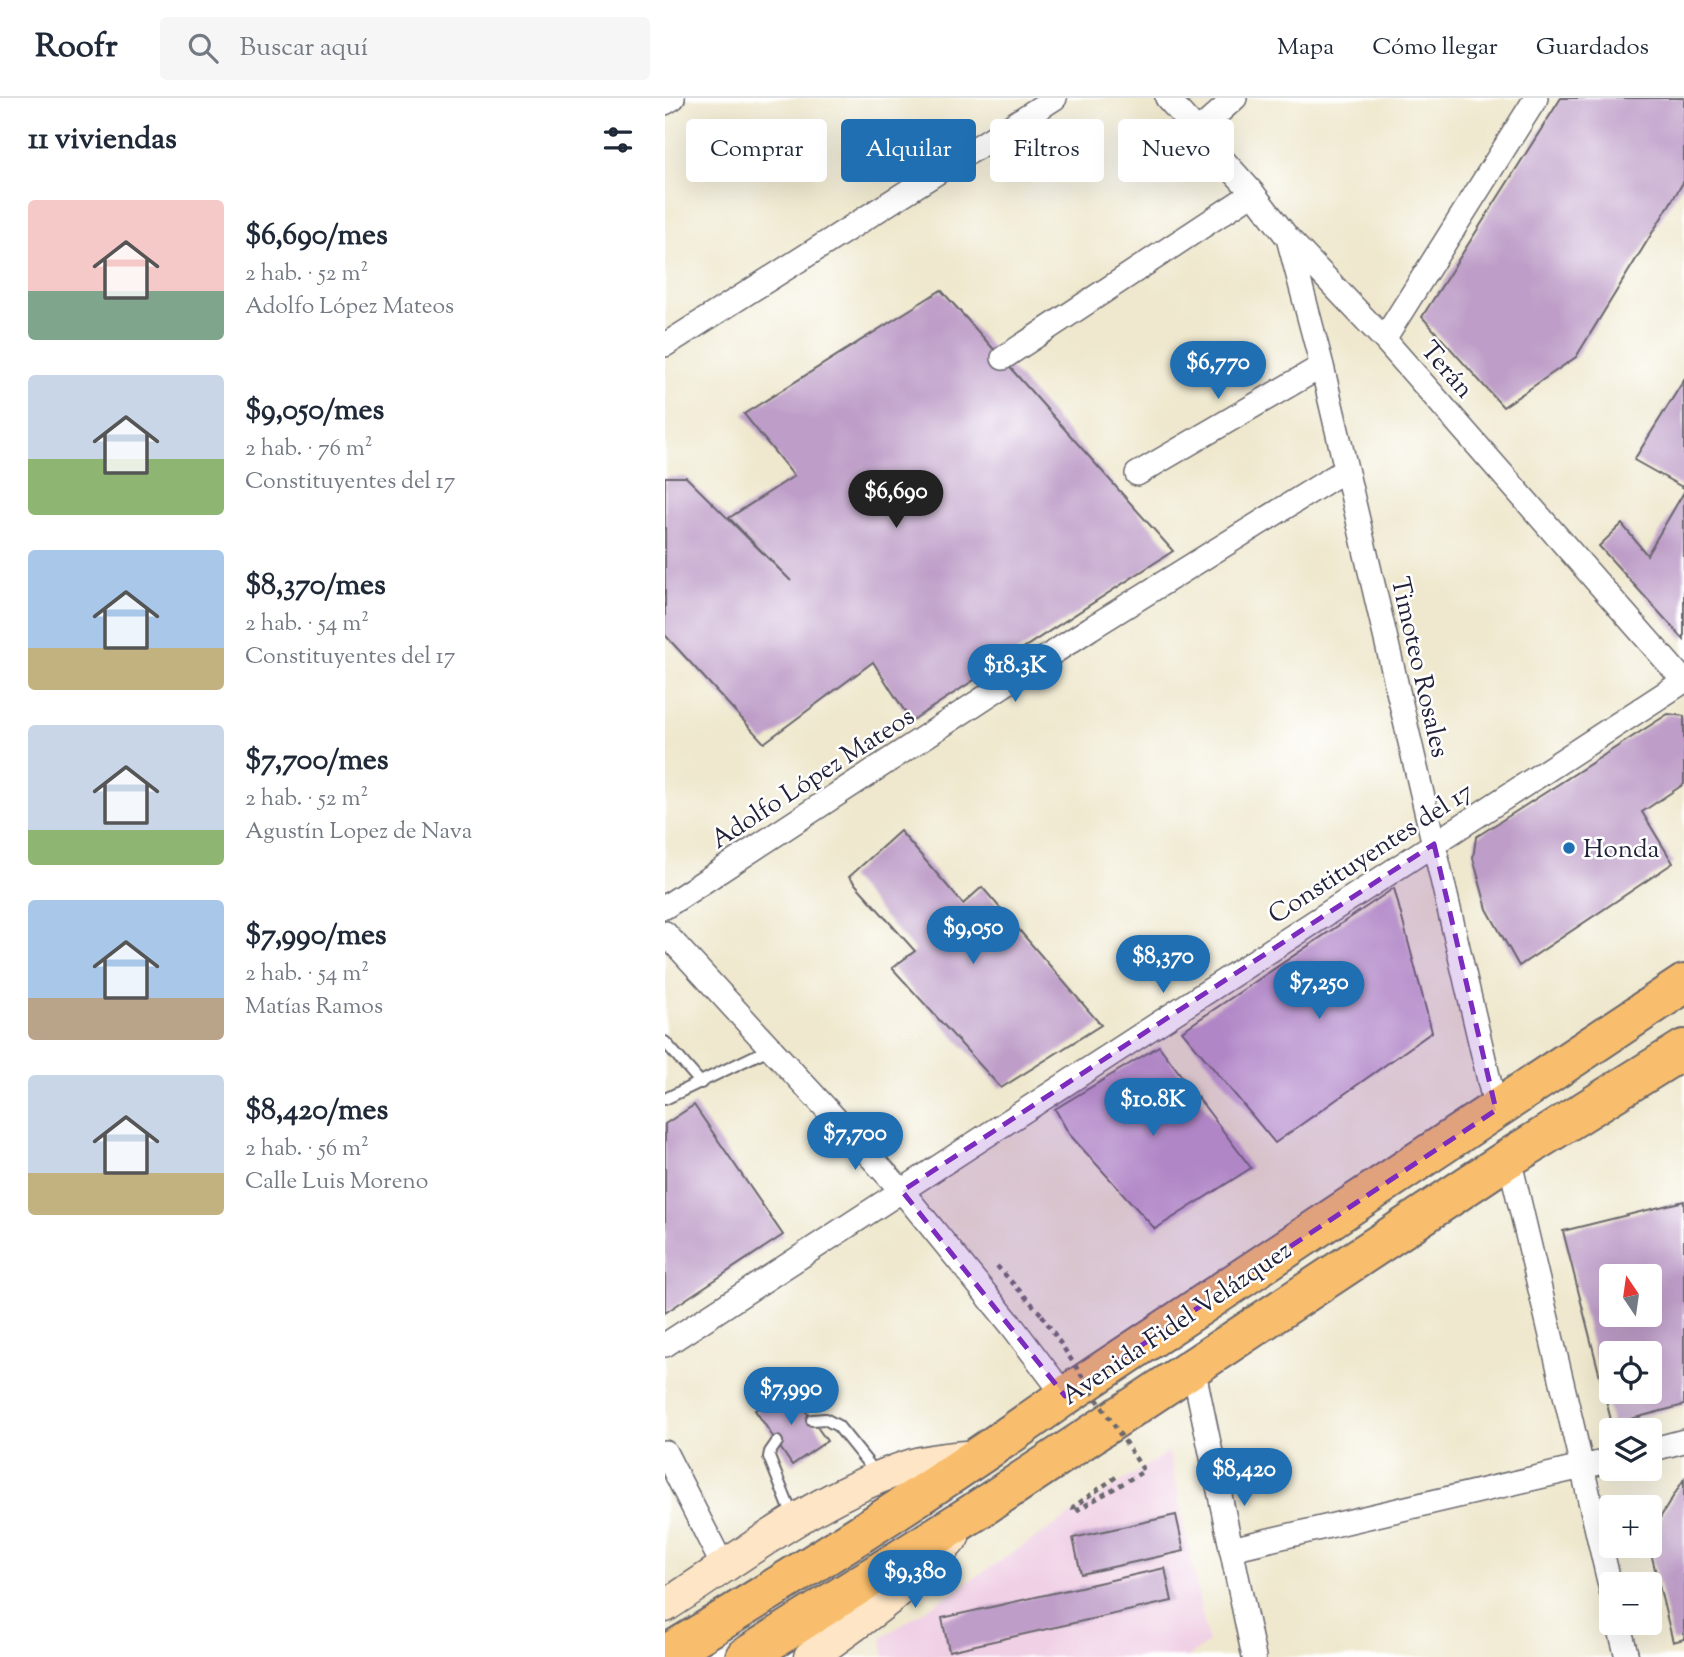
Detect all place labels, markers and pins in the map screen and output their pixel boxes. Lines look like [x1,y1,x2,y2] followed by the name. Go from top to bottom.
[1161,342,1275,401] pin: $6,770
[839,470,953,530] pin: $6,690
[958,644,1072,704] pin: $18.3K
[1583,832,1660,869] place label: Honda
[1561,840,1577,856] marker: Honda
[916,906,1030,966] pin: $9,050
[1106,936,1220,995] pin: $8,370
[1262,962,1376,1021] pin: $7,250
[1096,1079,1210,1138] pin: $10.8K
[798,1112,912,1172] pin: $7,700
[734,1368,848,1427] pin: $7,990
[1187,1448,1301,1508] pin: $8,420
[858,1550,972,1610] pin: $9,380

